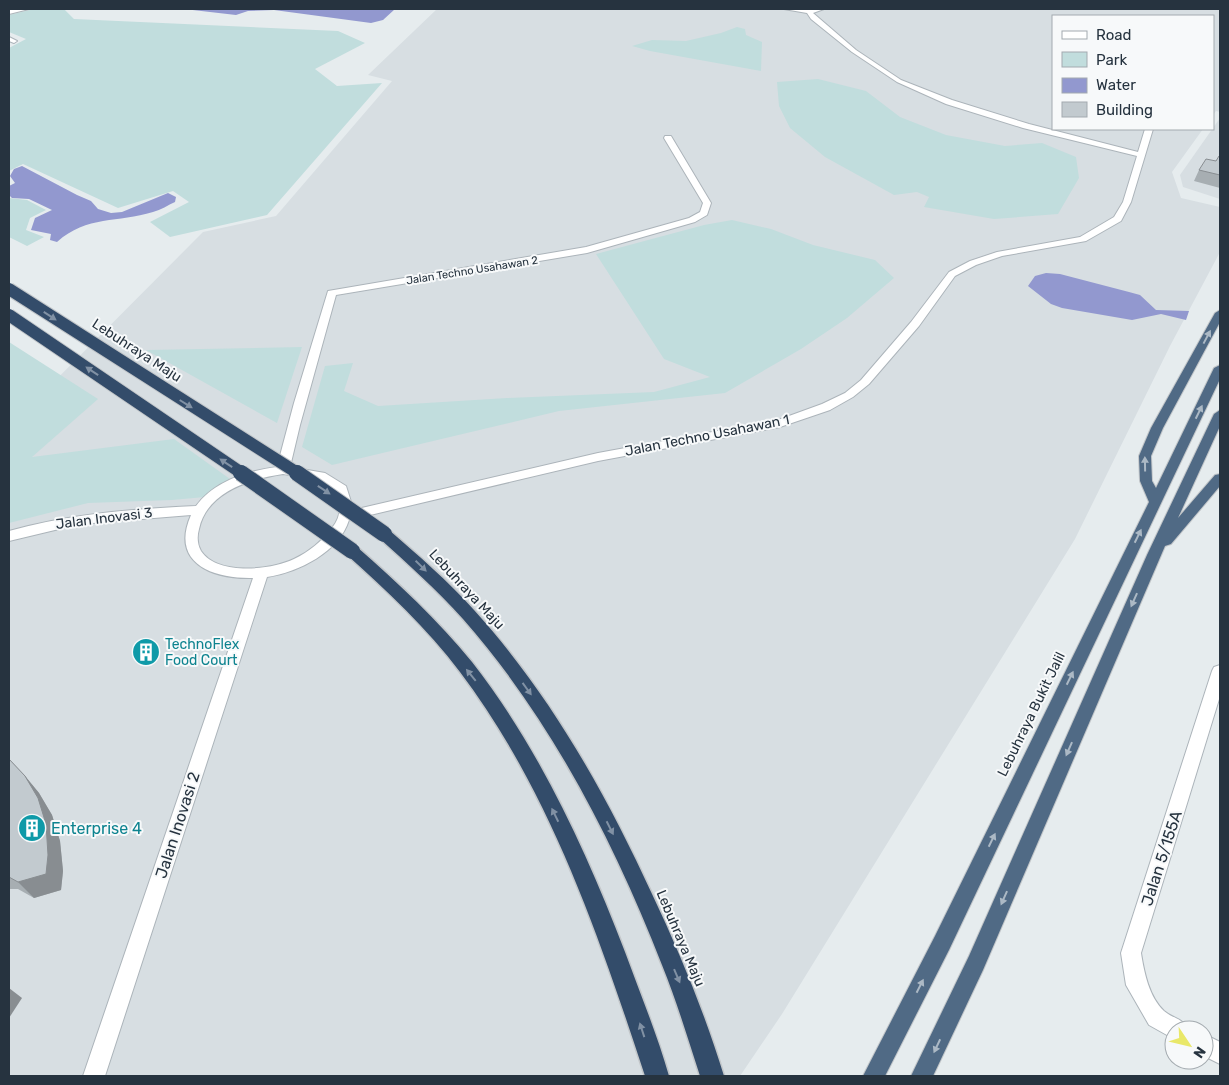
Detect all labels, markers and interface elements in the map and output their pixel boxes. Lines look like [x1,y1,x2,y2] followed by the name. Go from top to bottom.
[1052,15,1214,130] legend
[1096,26,1132,44] text: Road
[1096,51,1127,69] text: Park
[1096,76,1136,94] text: Water
[1096,101,1153,119] text: Building
[405,254,539,287] street label: Jalan Techno Usahawan 2
[43,311,56,320] one-way arrow
[89,315,185,386] street label: Lebuhraya Maju
[1203,330,1211,344] one-way arrow
[85,366,99,376] one-way arrow
[180,399,193,408] one-way arrow
[1195,405,1203,419] one-way arrow
[623,411,791,460] street label: Jalan Techno Usahawan 1
[1141,456,1149,472] one-way arrow
[219,458,233,468] one-way arrow
[317,486,330,495] one-way arrow
[55,504,153,533] street label: Jalan Inovasi 3
[1134,529,1142,543] one-way arrow
[425,546,508,633] street label: Lebuhraya Maju
[415,560,427,572] one-way arrow
[1130,593,1138,607] one-way arrow
[165,636,240,669] place label: TechnoFlex Food Court
[131,637,161,667] building icon: TechnoFlex Food Court
[994,649,1069,779] street label: Lebuhraya Bukit Jalil
[466,669,477,682] one-way arrow
[1066,671,1074,685] one-way arrow
[522,682,532,696] one-way arrow
[1065,742,1073,756] one-way arrow
[151,769,204,881] street label: Jalan Inovasi 2
[551,807,559,822] one-way arrow
[1137,808,1186,908] street label: Jalan 5/155A
[17,813,47,843] building icon: Enterprise 4
[51,819,142,838] place label: Enterprise 4
[606,821,614,835] one-way arrow
[988,833,996,847] one-way arrow
[653,887,709,989] street label: Lebuhraya Maju
[1000,891,1008,905] one-way arrow
[674,969,682,983] one-way arrow
[916,979,924,993] one-way arrow
[1164,1020,1214,1070] north arrow
[638,1022,645,1037] one-way arrow
[932,1038,941,1053] one-way arrow
[1189,1043,1209,1061] text: N

